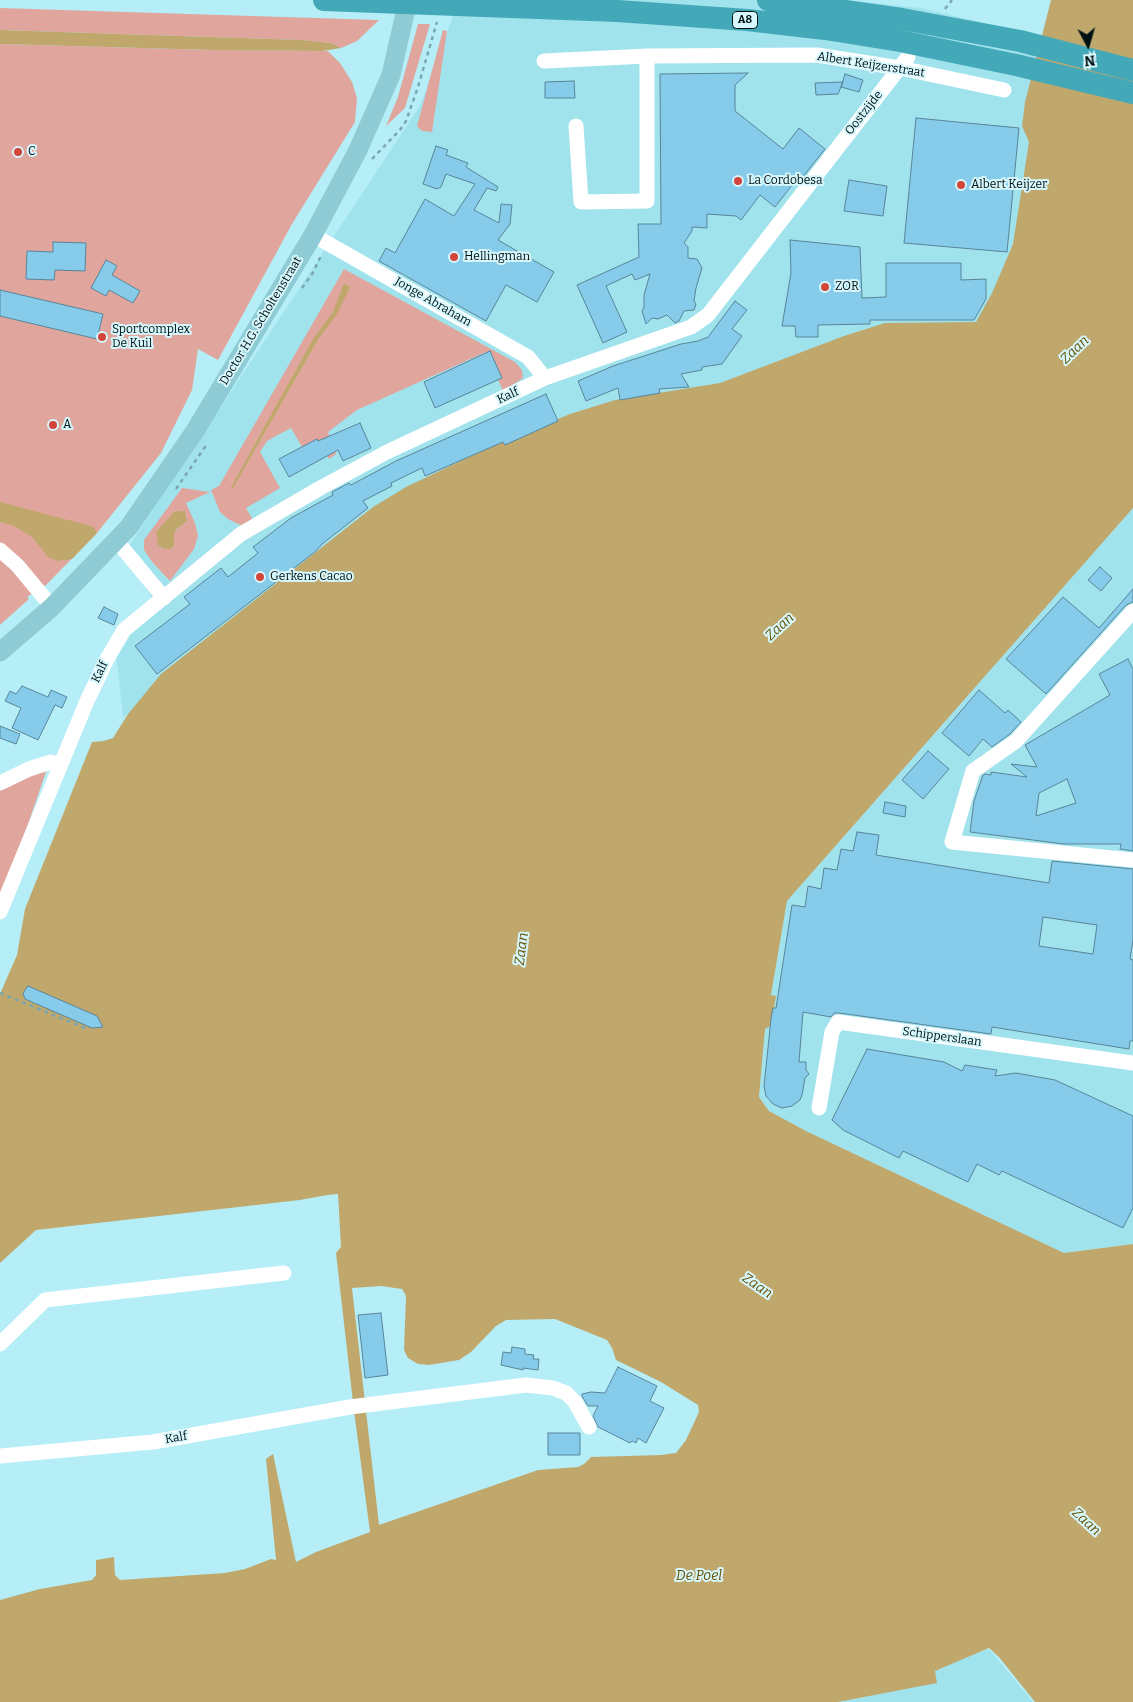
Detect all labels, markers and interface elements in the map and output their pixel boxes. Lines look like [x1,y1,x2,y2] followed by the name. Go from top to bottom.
[732,12,758,28] road number: A8
[1063,20,1113,70] north arrow
[816,49,926,81] street label: Albert Keijzerstraat
[1083,51,1096,69] text: N
[842,88,886,138] street label: Oostzijde
[28,145,36,159] place label: C
[12,146,24,158] marker: C
[748,174,823,188] place label: La Cordobesa
[732,175,744,187] marker: La Cordobesa
[971,178,1047,192] place label: Albert Keijzer
[955,179,967,191] marker: Albert Keijzer
[464,250,530,264] place label: Hellingman
[448,251,460,263] marker: Hellingman
[217,254,305,388] street label: Doctor H.G. Scholtenstraat
[392,274,474,330] street label: Jonge Abraham
[835,280,859,294] place label: ZOR
[819,281,831,293] marker: ZOR
[112,323,190,351] place label: Sportcomplex De Kuil
[96,331,108,343] marker: Sportcomplex De Kuil
[1057,333,1093,367] water label: Zaan
[495,385,521,407] street label: Kalf
[63,418,72,432] place label: A
[47,419,59,431] marker: A
[270,570,353,584] place label: Gerkens Cacao
[254,571,266,583] marker: Gerkens Cacao
[762,610,798,644] water label: Zaan
[89,659,111,685] street label: Kalf
[512,932,532,966] water label: Zaan
[901,1024,983,1050] street label: Schipperslaan
[739,1270,775,1302] water label: Zaan
[164,1429,188,1447] street label: Kalf
[1068,1505,1104,1539] water label: Zaan
[676,1568,722,1584] water label: De Poel

